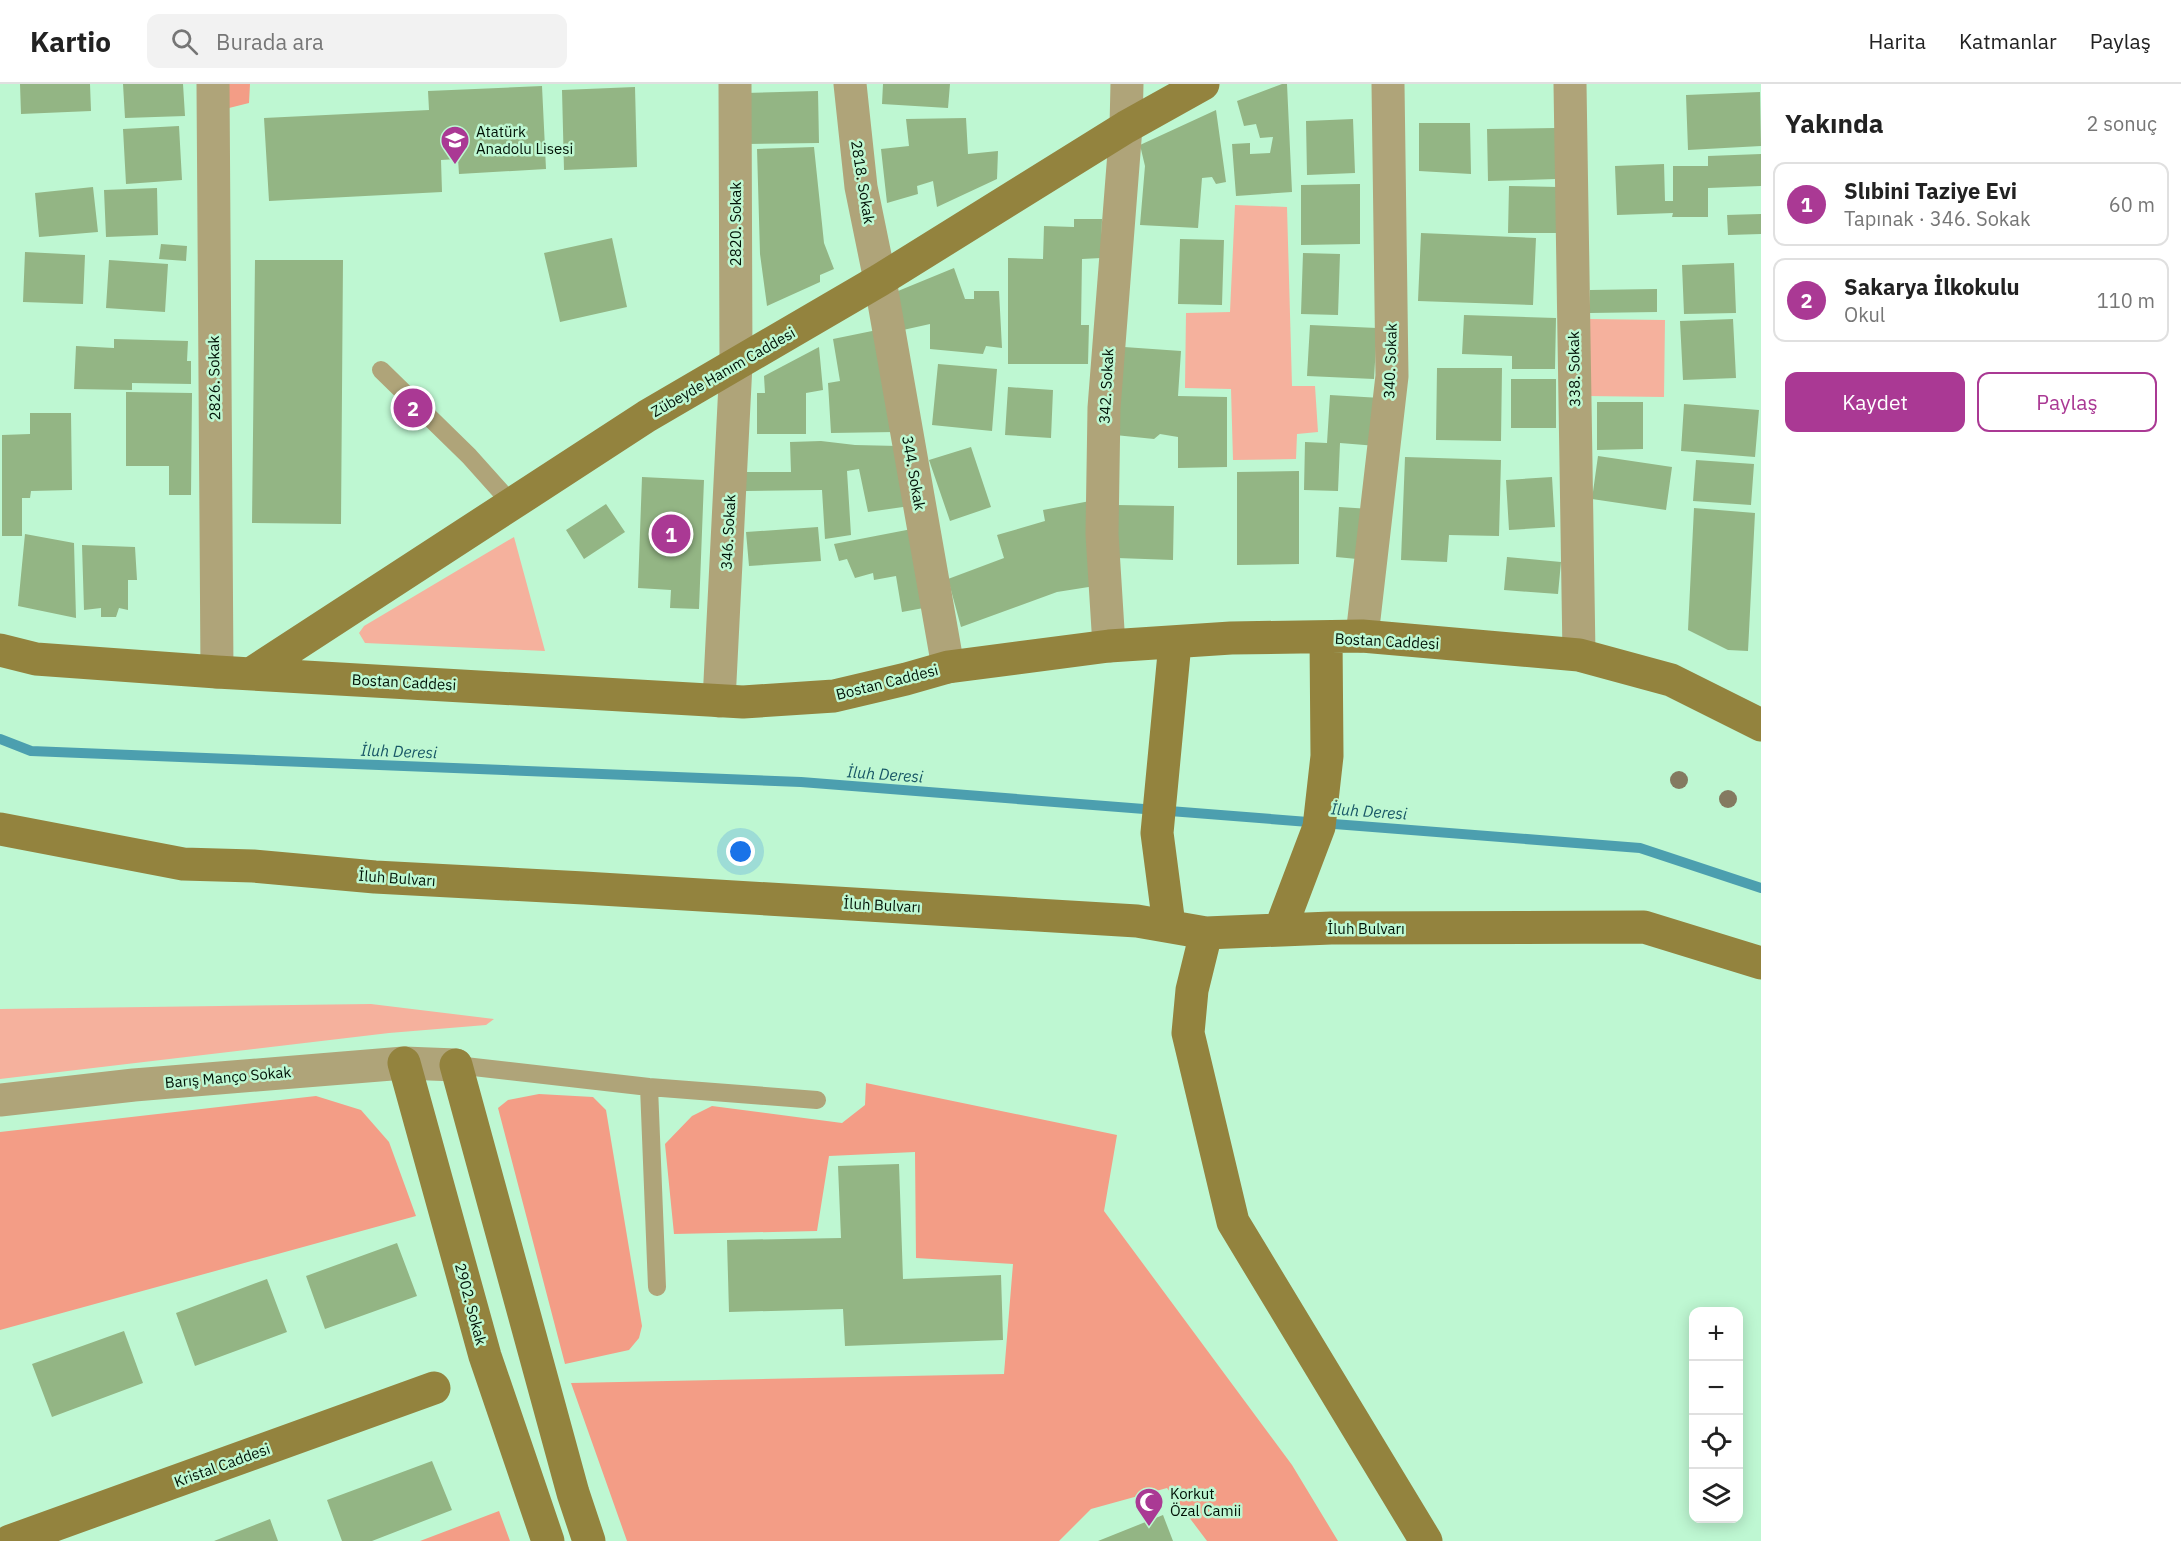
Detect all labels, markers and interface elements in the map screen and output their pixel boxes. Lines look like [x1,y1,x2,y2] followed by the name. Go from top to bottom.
[147,14,567,68] search box
[30,23,111,60] text: Kartio
[168,25,201,58] icon: search
[216,27,324,56] text: Burada ara
[1868,27,1926,55] text: Harita
[1959,27,2057,55] text: Katmanlar
[2090,27,2151,55] text: Paylaş
[1785,106,1884,140] text: Yakında
[2087,110,2157,137] text: 2 sonuç
[476,122,573,158] place label: Atatürk Anadolu Lisesi
[439,124,471,166] school or university icon: Atatürk Anadolu Lisesi
[847,139,879,225] street label: 2818. Sokak
[1844,176,2017,205] text: Slıbini Taziye Evi
[726,182,745,266] street label: 2820. Sokak
[1801,191,1813,218] text: 1
[2109,191,2155,218] text: 60 m
[1844,205,2031,232] text: Tapınak · 346. Sokak
[1844,272,2020,301] text: Sakarya İlkokulu
[1801,287,1813,314] text: 2
[2097,287,2155,314] text: 110 m
[1844,301,1885,328] text: Okul
[647,323,799,421] street label: Zübeyde Hanım Caddesi
[1379,323,1401,399] street label: 340. Sokak
[1564,331,1584,407] street label: 338. Sokak
[204,336,224,420] street label: 2826. Sokak
[1095,348,1117,424] street label: 342. Sokak
[1785,372,1965,432] button: Kaydet
[1977,372,2157,432] button: Paylaş
[394,386,432,430] pin: 2
[898,434,930,512] street label: 344. Sokak
[717,494,739,570] street label: 346. Sokak
[652,512,690,556] pin: 1
[1334,629,1440,653] street label: Bostan Caddesi
[834,660,940,704] street label: Bostan Caddesi
[351,670,457,694] street label: Bostan Caddesi
[360,740,438,762] water label: İluh Deresi
[846,761,925,787] water label: İluh Deresi
[1330,798,1409,824] water label: İluh Deresi
[726,837,755,866] your location
[358,866,436,890] street label: İluh Bulvarı
[843,893,921,917] street label: İluh Bulvarı
[1327,919,1405,938] street label: İluh Bulvarı
[164,1062,292,1092] street label: Barış Manço Sokak
[451,1261,491,1347] street label: 2902. Sokak
[1689,1307,1743,1523] map controls
[1689,1307,1743,1361] button: +
[1689,1361,1743,1415] button: −
[1689,1415,1743,1469] button: locate
[171,1439,273,1491] street label: Kristal Caddesi
[1689,1469,1743,1523] button: layers
[1170,1484,1241,1520] place label: Korkut Özal Camii
[1133,1486,1165,1528] mosque icon: Korkut Özal Camii

